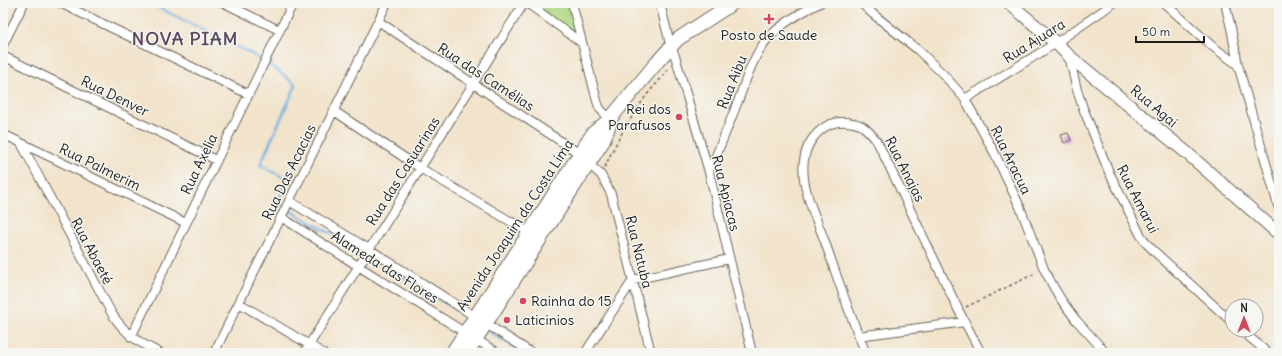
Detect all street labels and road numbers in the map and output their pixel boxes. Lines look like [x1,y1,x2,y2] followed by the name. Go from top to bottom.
[1000,15,1068,67] street label: Rua Ajuara
[434,39,538,115] street label: Rua das Camélias
[713,53,751,111] street label: Rua Aibu
[78,72,152,120] street label: Rua Denver
[1127,81,1181,131] street label: Rua Agai
[362,113,444,229] street label: Rua das Casuarinas
[258,121,320,223] street label: Rua Das Acacias
[987,123,1035,197] street label: Rua Aracua
[177,131,221,197] street label: Rua Axelia
[881,133,929,205] street label: Rua Anajas
[453,136,577,314] street label: Avenida Joaquim da Costa Lima
[56,140,144,194] street label: Rua Palmerim
[708,153,744,233] street label: Rua Apiacas
[1113,162,1163,236] street label: Rua Amarui
[621,214,657,290] street label: Rua Natuba
[67,215,117,287] street label: Rua Abaeté
[328,227,442,307] street label: Alameda das Flores

